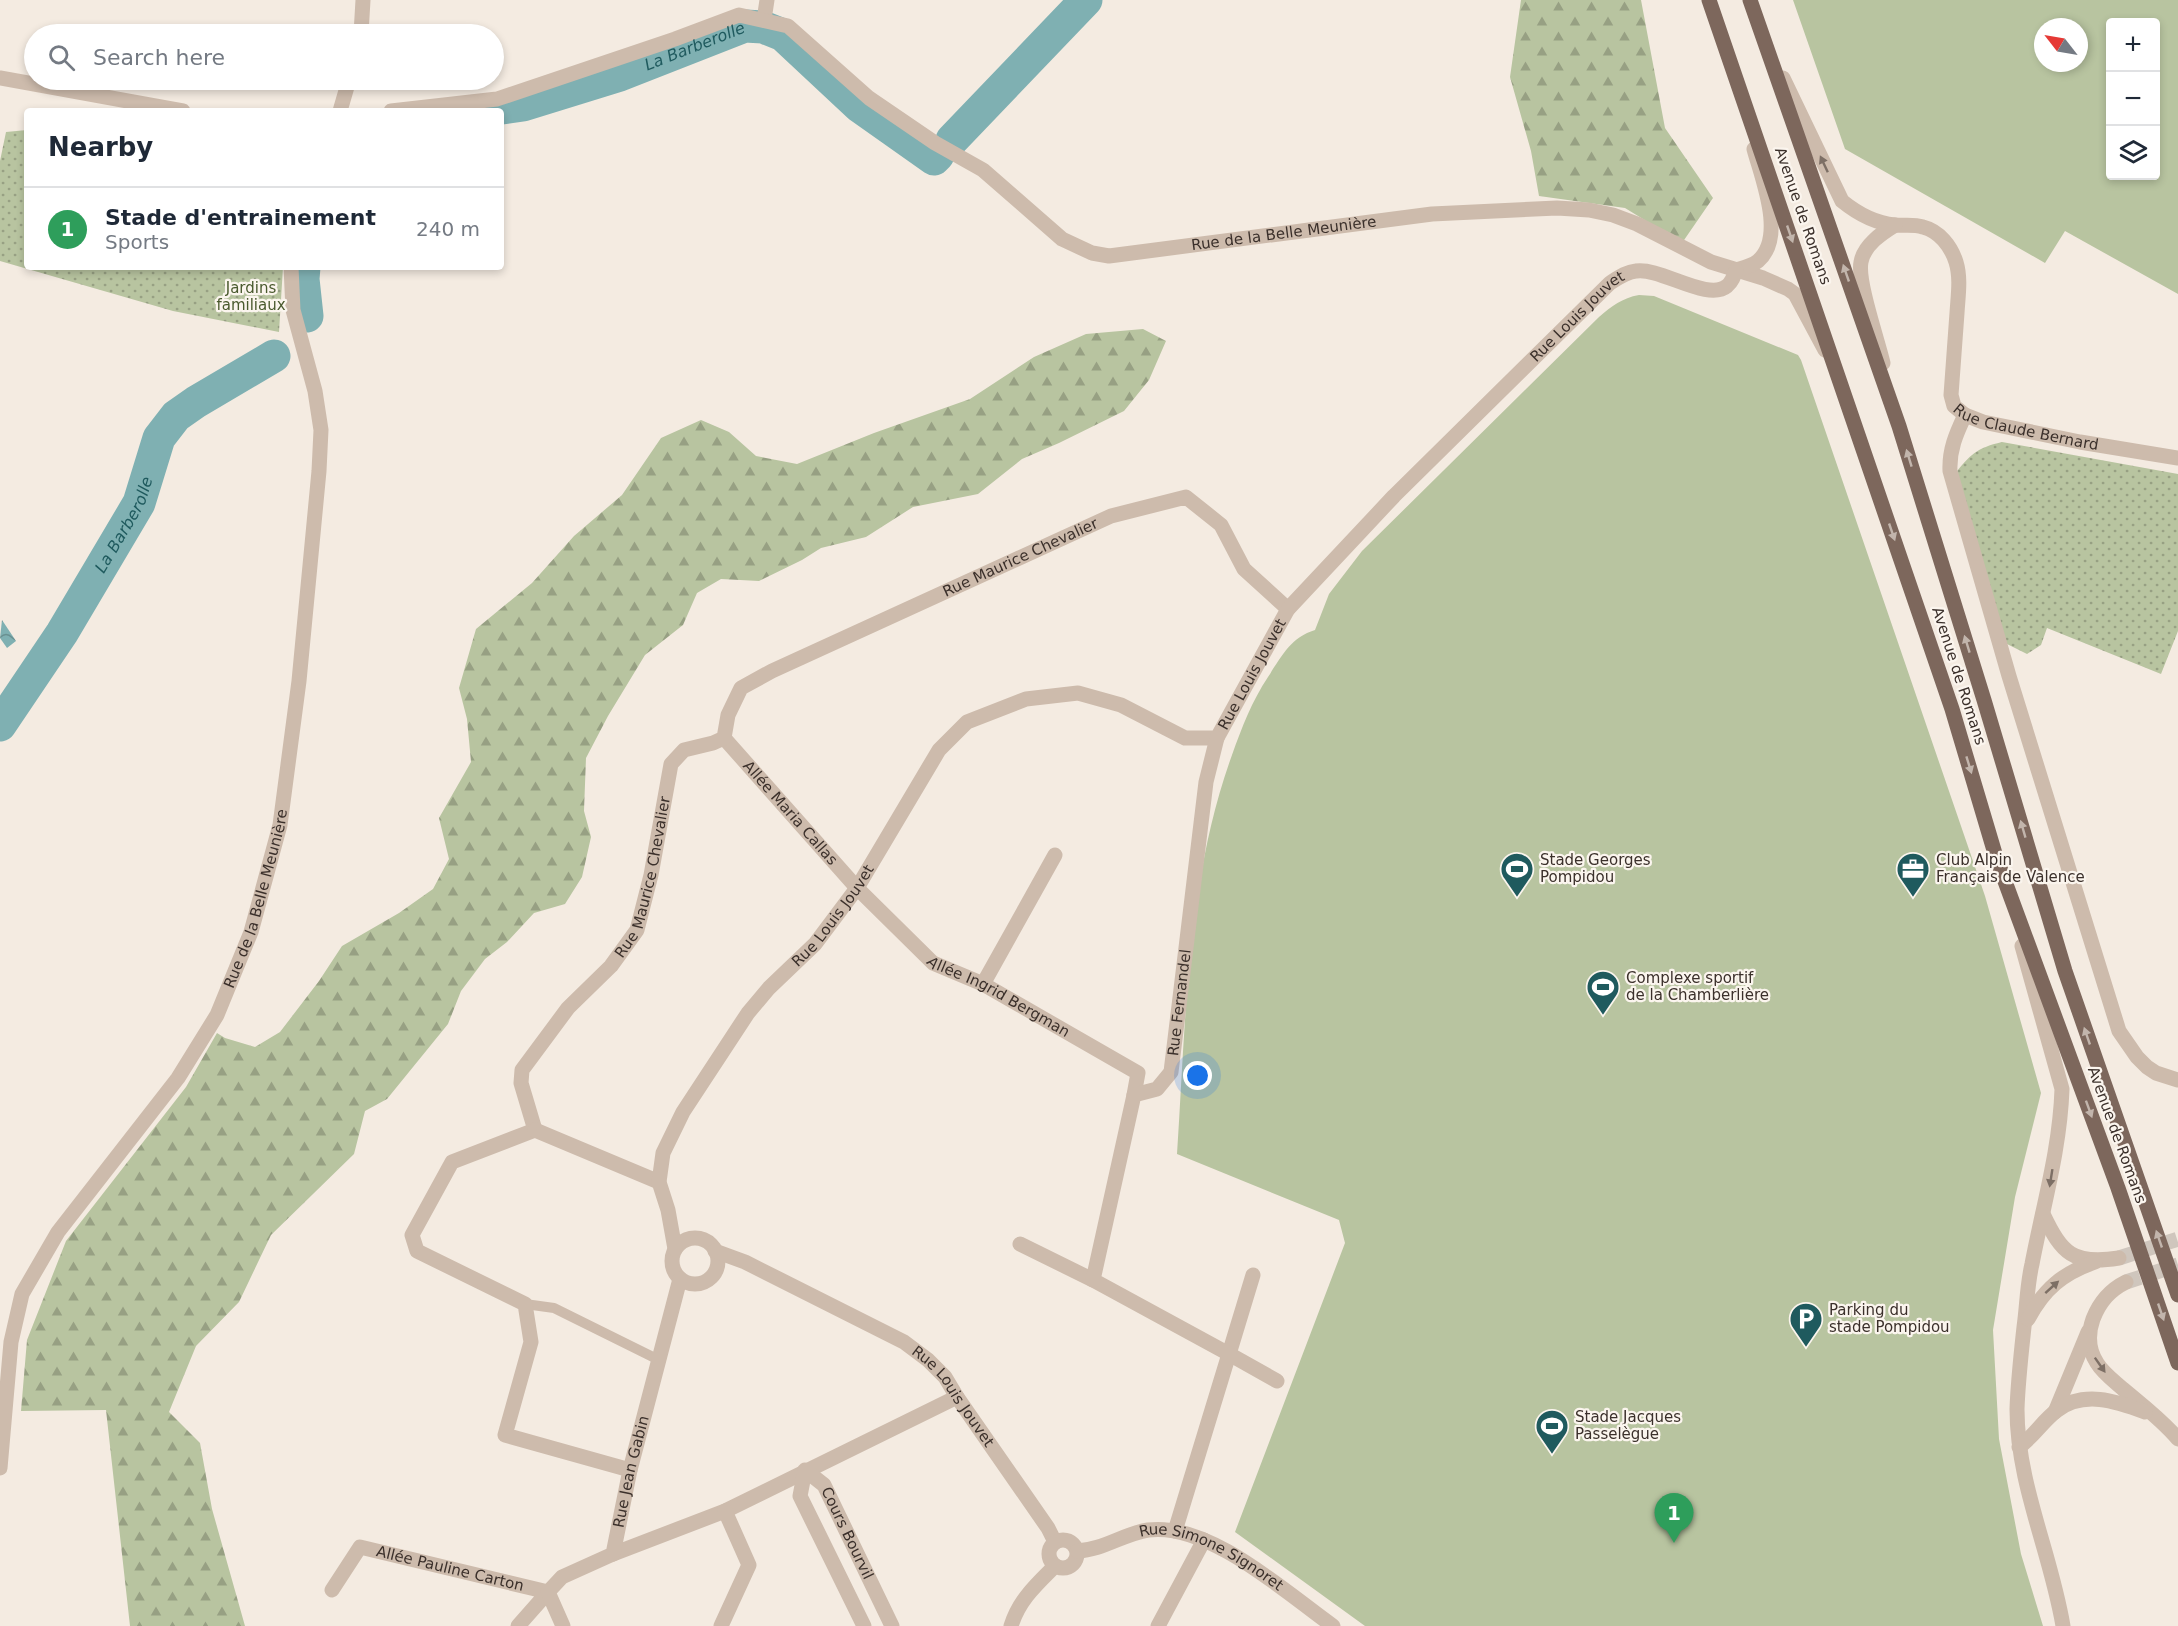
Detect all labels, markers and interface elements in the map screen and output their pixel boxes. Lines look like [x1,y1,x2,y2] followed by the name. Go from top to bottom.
[642,18,748,75] water label: La Barberolle
[2034,18,2088,72] north arrow
[2106,18,2160,180] map controls
[2106,18,2160,72] button: +
[24,24,504,90] search box
[45,41,78,74] icon: search
[93,45,225,70] text: Search here
[2106,72,2160,126] button: −
[2106,126,2160,180] button: layers
[48,132,153,162] text: Nearby
[1771,145,1835,287] street label: Avenue de Romans
[1820,156,1829,173] one-way arrow
[105,205,376,230] text: Stade d'entrainement
[1190,212,1378,254] street label: Rue de la Belle Meunière
[61,217,74,241] text: 1
[416,217,480,241] text: 240 m
[1785,225,1795,243] one-way arrow
[105,230,169,254] text: Sports
[1841,264,1851,282] one-way arrow
[1526,267,1628,366] street label: Rue Louis Jouvet
[216,279,286,314] park label: Jardins familiaux
[1949,400,2100,454] street label: Rue Claude Bernard
[1904,449,1913,467] one-way arrow
[91,474,157,576] water label: La Barberolle
[940,514,1101,601] street label: Rue Maurice Chevalier
[1888,523,1897,541] one-way arrow
[1928,605,1990,747] street label: Avenue de Romans
[1214,615,1290,733] street label: Rue Louis Jouvet
[1962,635,1971,653] one-way arrow
[1965,756,1974,774] one-way arrow
[739,757,841,869] street label: Allée Maria Callas
[611,794,674,961] street label: Rue Maurice Chevalier
[220,808,291,991] street label: Rue de la Belle Meunière
[2018,820,2027,838] one-way arrow
[1499,851,1535,898] sports icon: Stade Georges Pompidou
[1540,851,1651,886] place label: Stade Georges Pompidou
[1895,851,1931,898] office icon: Club Alpin Français de Valence
[1936,851,2085,886] place label: Club Alpin Français de Valence
[788,862,878,970] street label: Rue Louis Jouvet
[1164,948,1195,1057] street label: Rue Fernandel
[923,953,1073,1041] street label: Allée Ingrid Bergman
[1585,969,1621,1016] sports icon: Complexe sportif de la Chamberlière
[1626,969,1769,1004] place label: Complexe sportif de la Chamberlière
[2082,1027,2091,1045] one-way arrow
[1183,1061,1212,1090] your location
[2084,1064,2150,1206] street label: Avenue de Romans
[2084,1100,2094,1118] one-way arrow
[2046,1169,2055,1188] one-way arrow
[2153,1230,2163,1248] one-way arrow
[2045,1280,2059,1294] one-way arrow
[1788,1301,1824,1348] parking icon: Parking du stade Pompidou
[1829,1301,1950,1336] place label: Parking du stade Pompidou
[2156,1303,2166,1321] one-way arrow
[908,1342,998,1450] street label: Rue Louis Jouvet
[2094,1356,2106,1372] one-way arrow
[1534,1408,1570,1455] sports icon: Stade Jacques Passelègue
[1575,1408,1681,1443] place label: Stade Jacques Passelègue
[610,1414,653,1529] street label: Rue Jean Gabin
[817,1484,877,1582] street label: Cours Bourvil
[1654,1494,1694,1543] pin: 1
[1137,1520,1287,1595] street label: Rue Simone Signoret
[374,1542,526,1595] street label: Allée Pauline Carton

